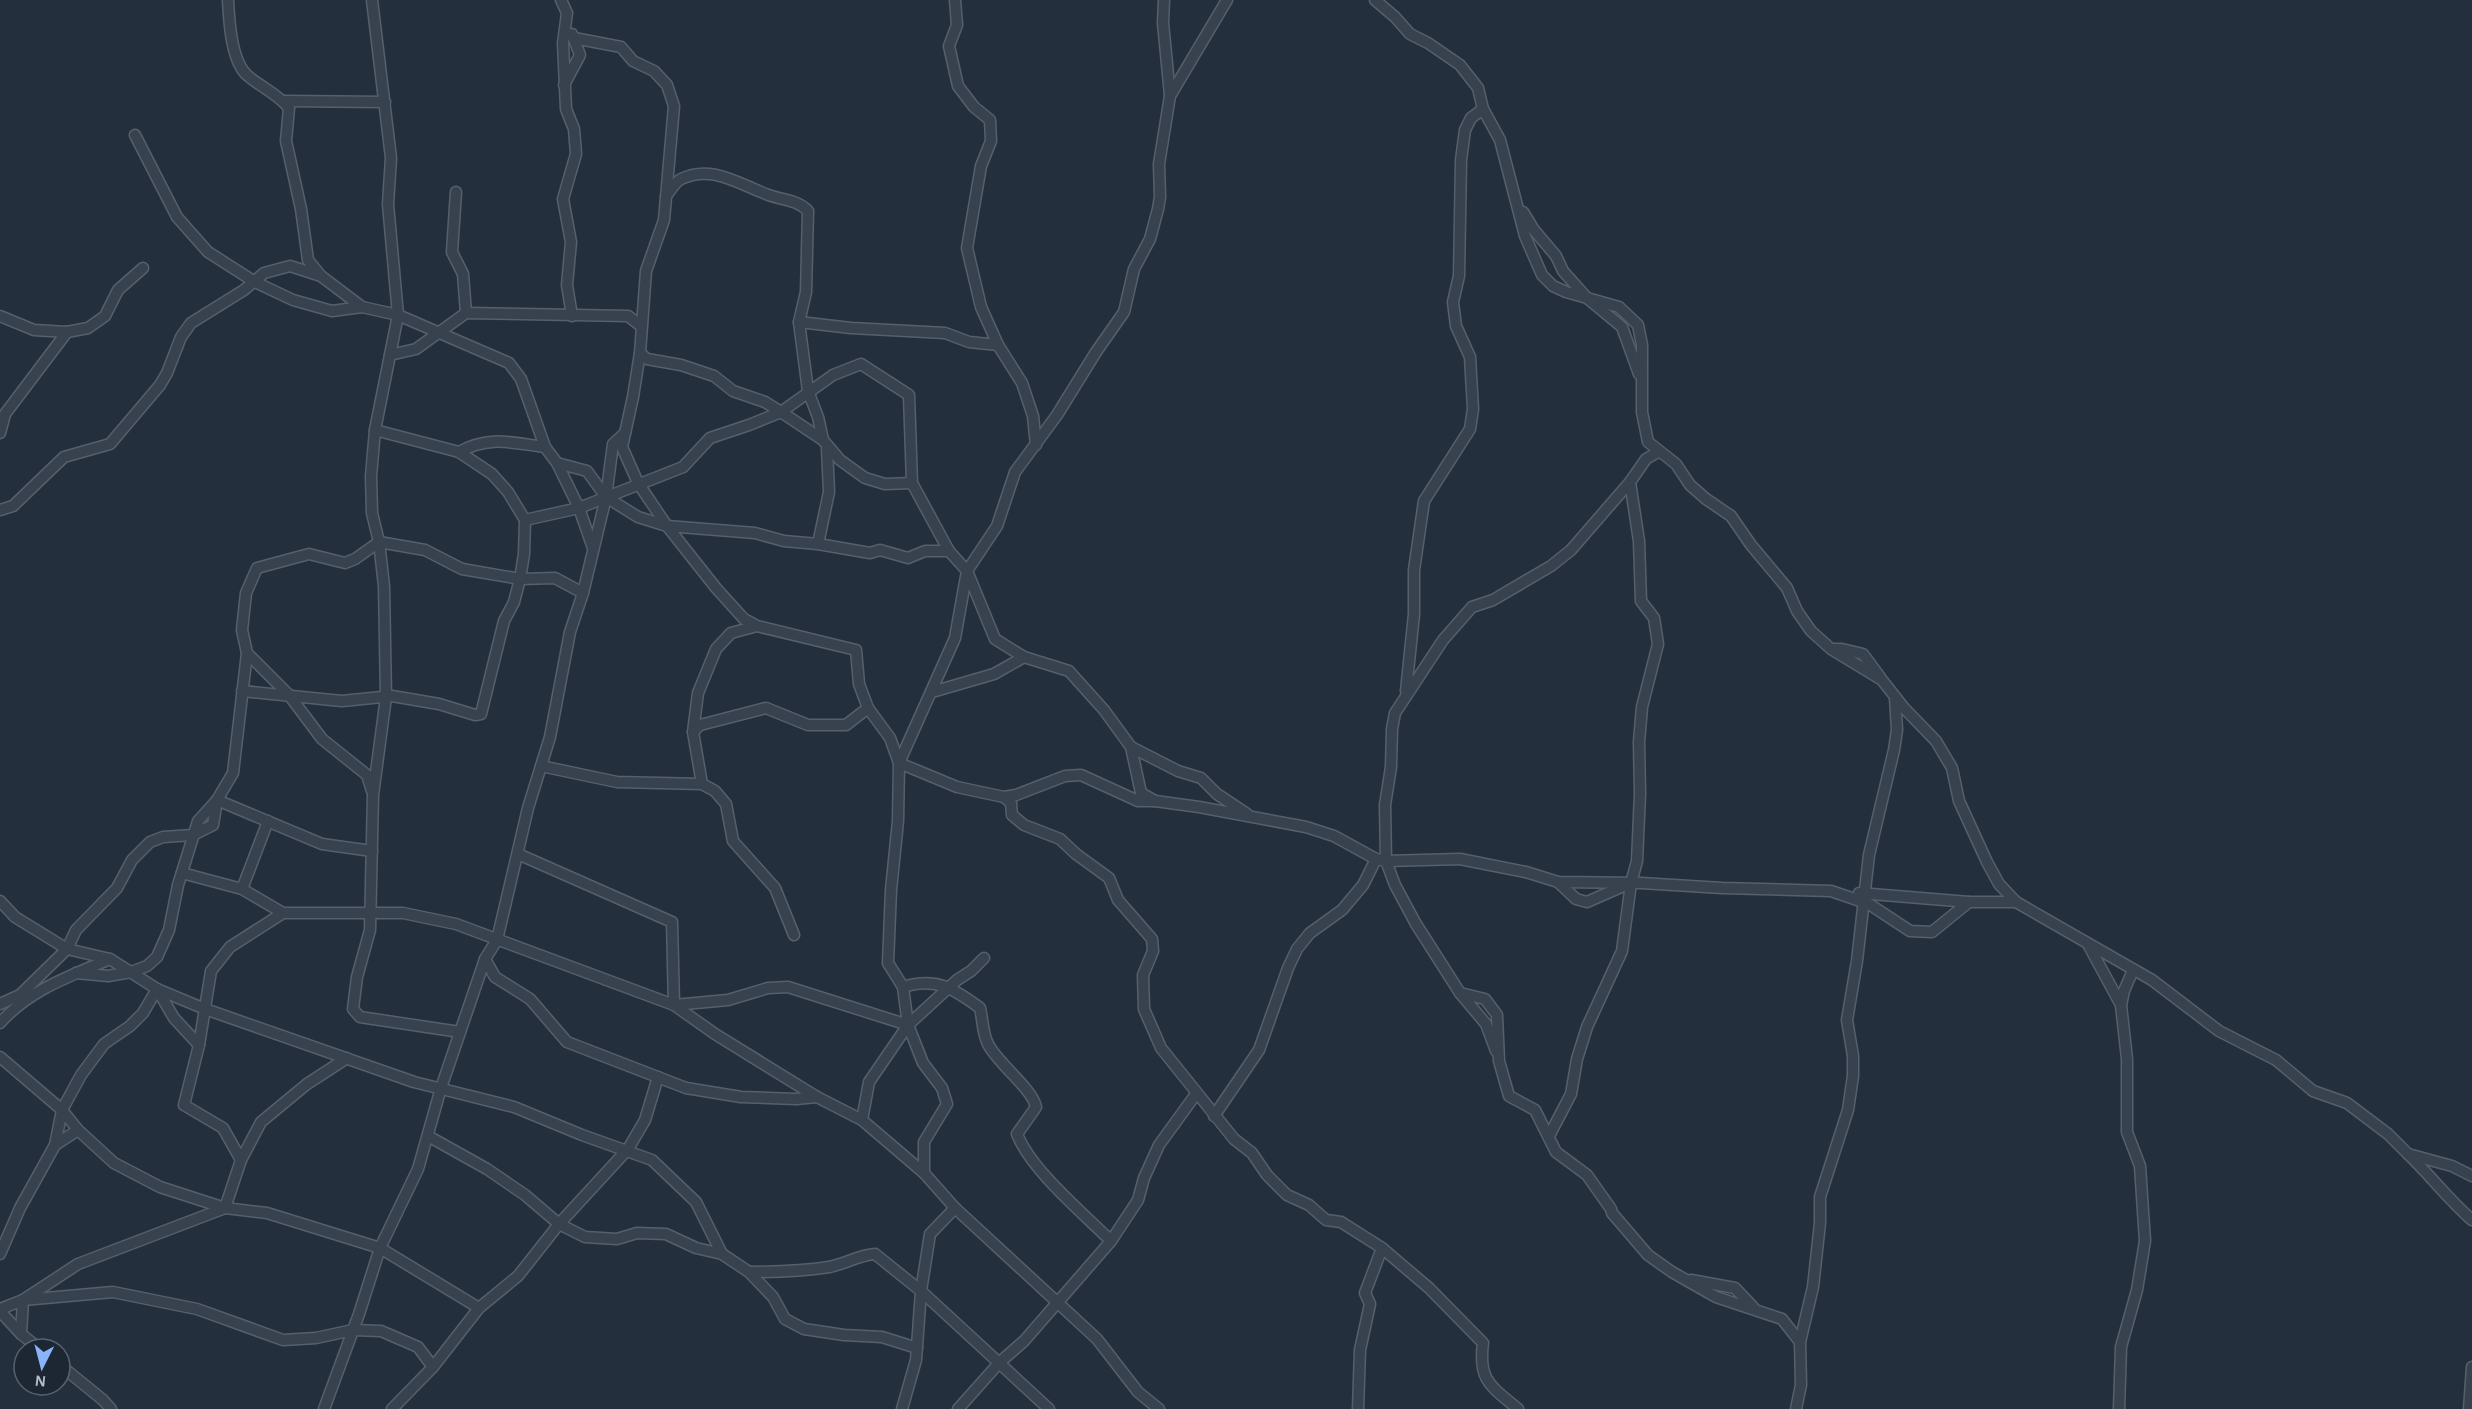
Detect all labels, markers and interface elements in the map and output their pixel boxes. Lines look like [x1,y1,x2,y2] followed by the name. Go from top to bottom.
[12,1337,72,1397] north arrow
[34,1372,47,1389] text: N

